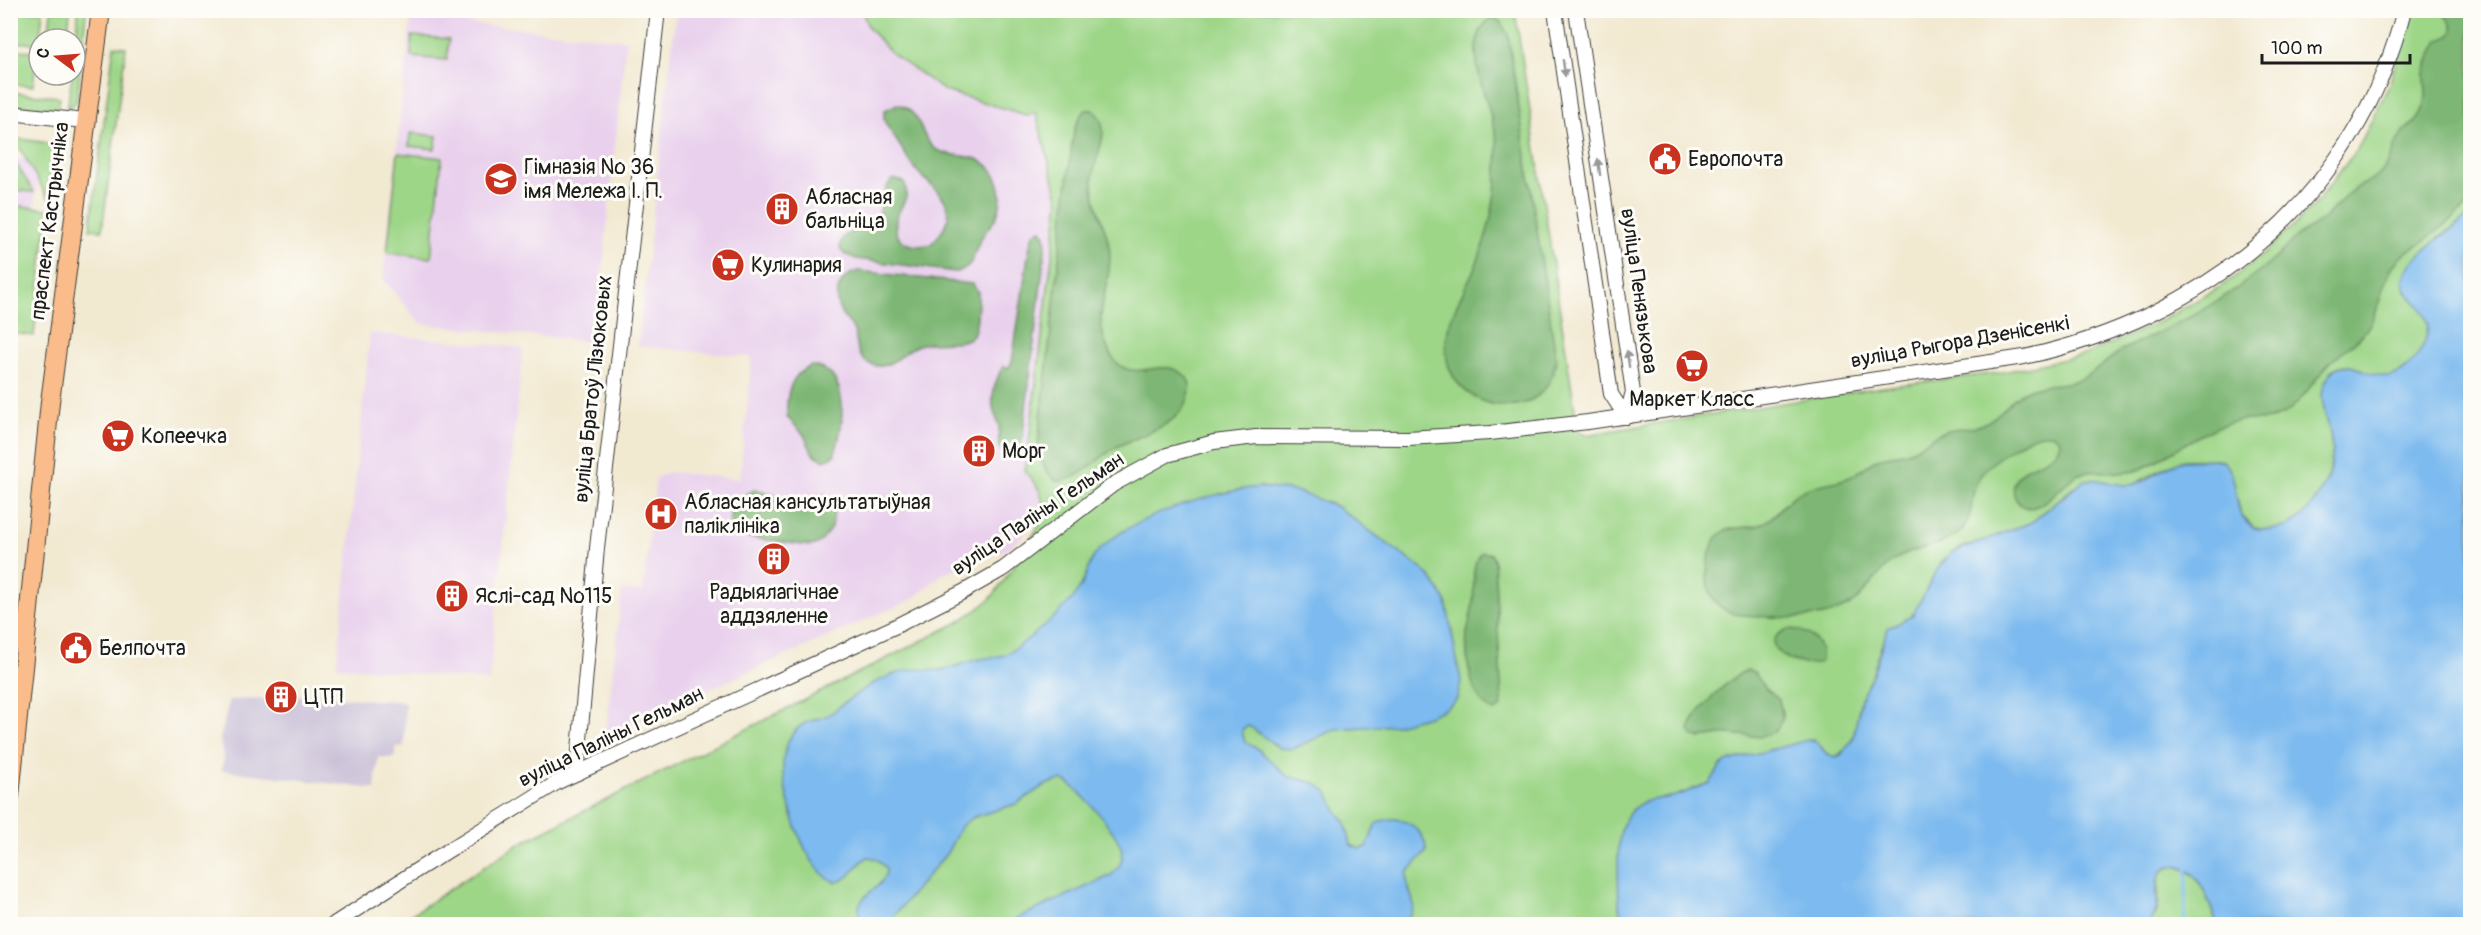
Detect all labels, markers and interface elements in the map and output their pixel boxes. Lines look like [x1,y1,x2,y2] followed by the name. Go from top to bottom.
[27,27,87,87] north arrow
[2262,27,2410,65] scale bar
[2271,37,2323,60] text: 100 m
[33,46,55,61] text: С
[1559,59,1568,78] one-way arrow
[24,120,76,322] street label: праспект Кастрычніка
[1647,141,1683,177] public building icon: Европочта
[1688,146,1783,173] place label: Европочта
[524,154,663,205] place label: Гімназія № 36 імя Мележа І. П.
[1595,157,1604,176] one-way arrow
[483,161,519,197] school or university icon: Гімназія № 36 імя Мележа І. П.
[805,184,892,235] place label: Абласная бальніца
[764,191,800,227] building icon: Абласная бальніца
[1614,206,1664,376] street label: вуліца Пенязькова
[710,247,746,283] supermarket icon: Кулинария
[751,252,842,279] place label: Кулинария
[568,274,618,504] street label: вуліца Братоў Лізюковых
[1849,309,2072,375] street label: вуліца Рыгора Дзенісенкі
[1674,348,1710,384] supermarket icon: Маркет Класс
[1624,350,1633,369] one-way arrow
[1629,386,1755,413] place label: Маркет Класс
[100,418,136,454] supermarket icon: Копеечка
[141,423,227,450] place label: Копеечка
[961,433,997,469] building icon: Морг
[1002,438,1045,465] place label: Морг
[947,446,1129,582] street label: вуліца Паліны Гельман
[684,489,931,540] place label: Абласная кансультатыўная паліклініка
[643,496,679,532] hospital icon: Абласная кансультатыўная паліклініка
[756,541,792,577] building icon: Радыялагічнае аддзяленне
[434,578,470,614] building icon: Яслі-сад №115
[709,579,839,630] place label: Радыялагічнае аддзяленне
[475,583,612,610] place label: Яслі-сад №115
[58,630,94,666] public building icon: Белпочта
[99,635,186,662] place label: Белпочта
[263,679,299,715] building icon: ЦТП
[514,680,708,794] street label: вуліца Паліны Гельман
[304,684,343,711] place label: ЦТП

